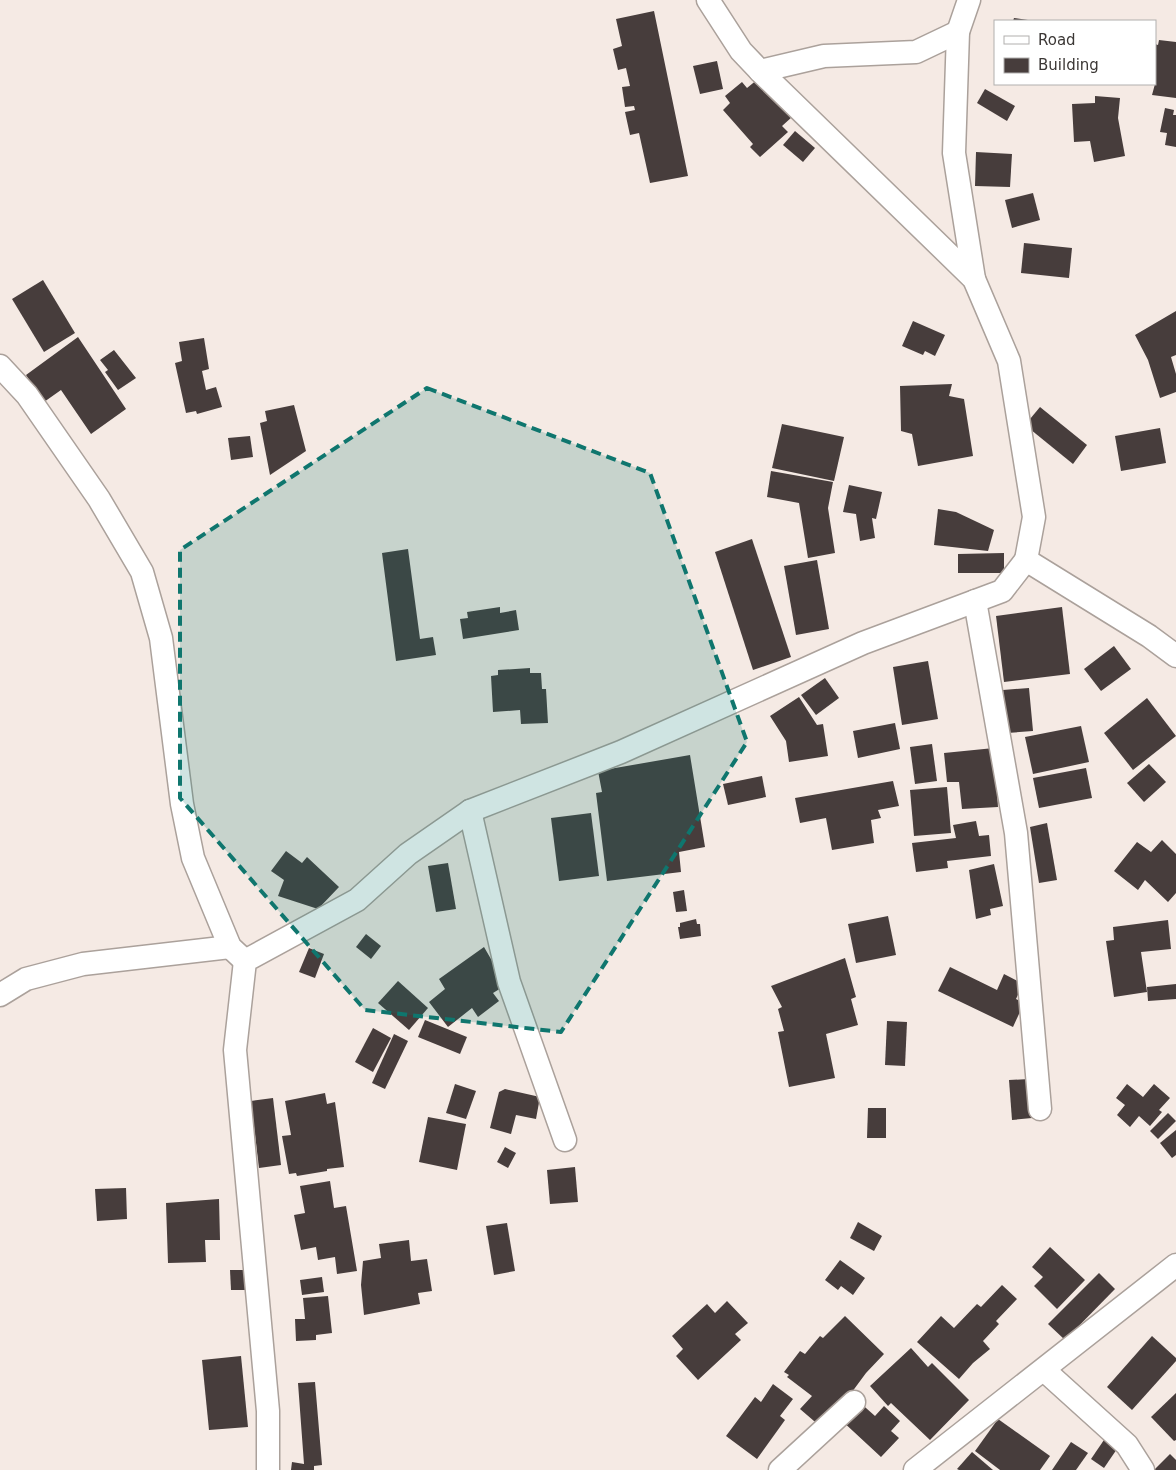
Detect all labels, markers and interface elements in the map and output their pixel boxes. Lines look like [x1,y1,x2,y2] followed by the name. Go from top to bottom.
[994,20,1156,85] legend
[1038,31,1076,49] text: Road
[1038,56,1099,74] text: Building

